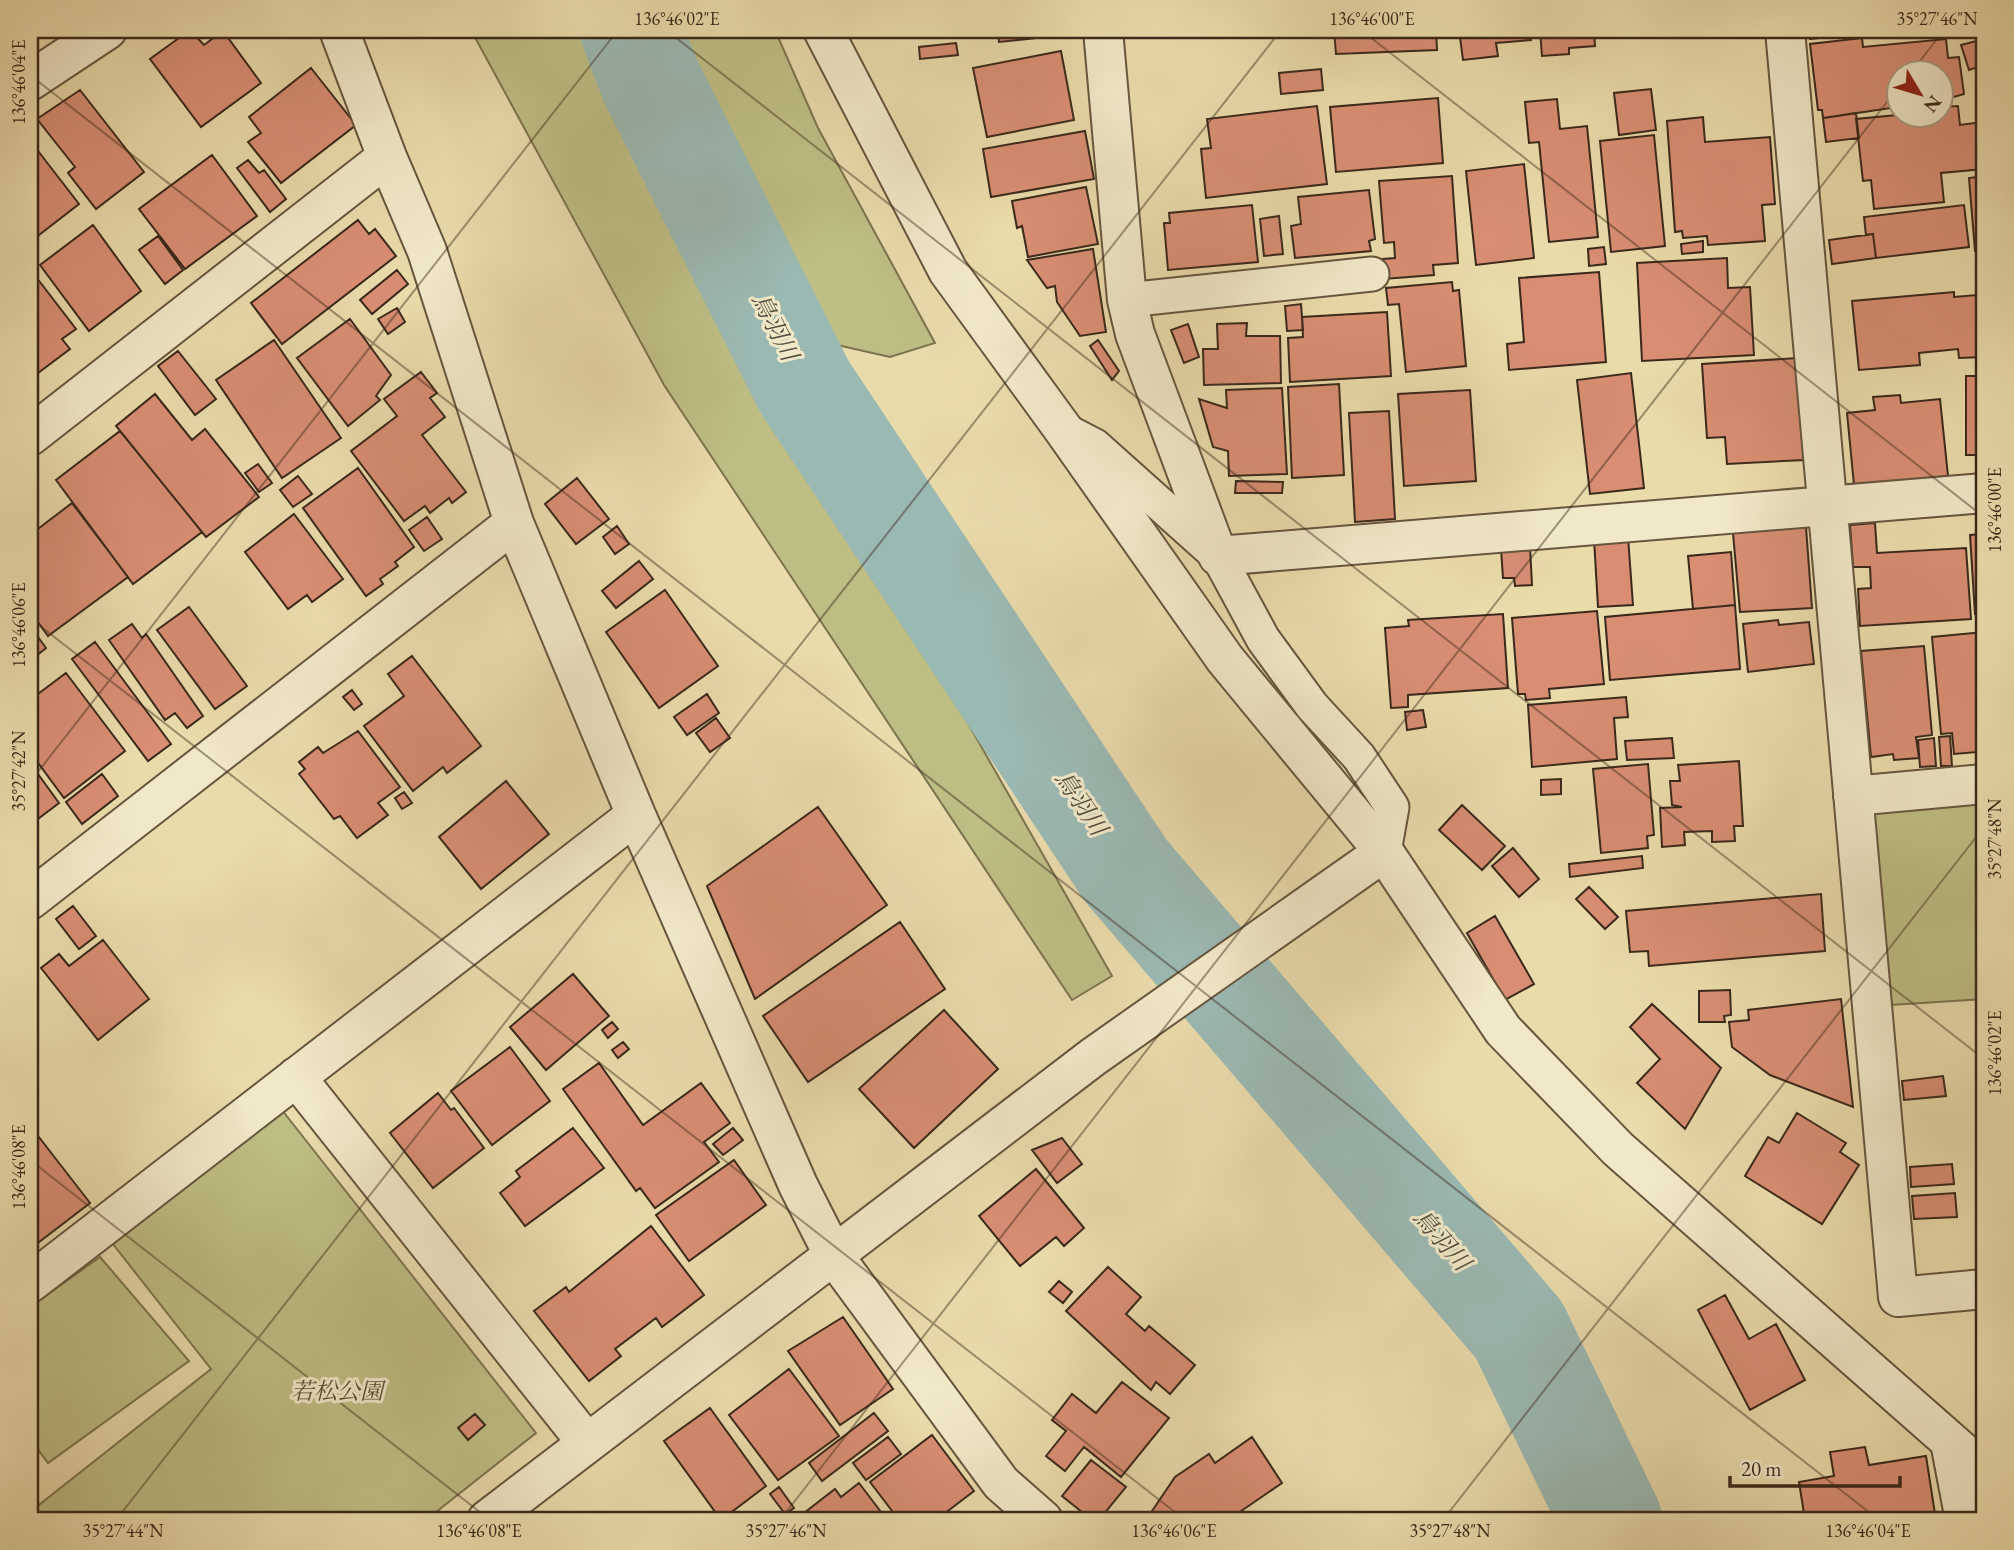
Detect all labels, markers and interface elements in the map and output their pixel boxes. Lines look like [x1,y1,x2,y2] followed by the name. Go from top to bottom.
[634,7,720,30] text: 136°46'02"E
[1329,7,1415,30] text: 136°46'00"E
[1897,7,1978,30] text: 35°27'46"N
[7,39,30,125] text: 136°46'04"E
[1884,60,1954,130] north arrow
[1918,90,1948,118] text: N
[745,288,807,369] water label: 鳥羽川
[1983,467,2006,553] text: 136°46'00"E
[7,582,30,668] text: 136°46'06"E
[7,730,30,811] text: 35°27'42"N
[1048,764,1116,844] water label: 鳥羽川
[1983,798,2006,879] text: 35°27'48"N
[1983,1010,2006,1096] text: 136°46'02"E
[7,1124,30,1210] text: 136°46'08"E
[1407,1202,1480,1279] water label: 鳥羽川
[291,1376,387,1406] park label: 若松公園
[1730,1445,1900,1489] scale bar
[1741,1455,1782,1482] text: 20 m
[83,1519,164,1542] text: 35°27'44"N
[436,1519,522,1542] text: 136°46'08"E
[746,1519,827,1542] text: 35°27'46"N
[1131,1519,1217,1542] text: 136°46'06"E
[1410,1519,1491,1542] text: 35°27'48"N
[1825,1519,1911,1542] text: 136°46'04"E

